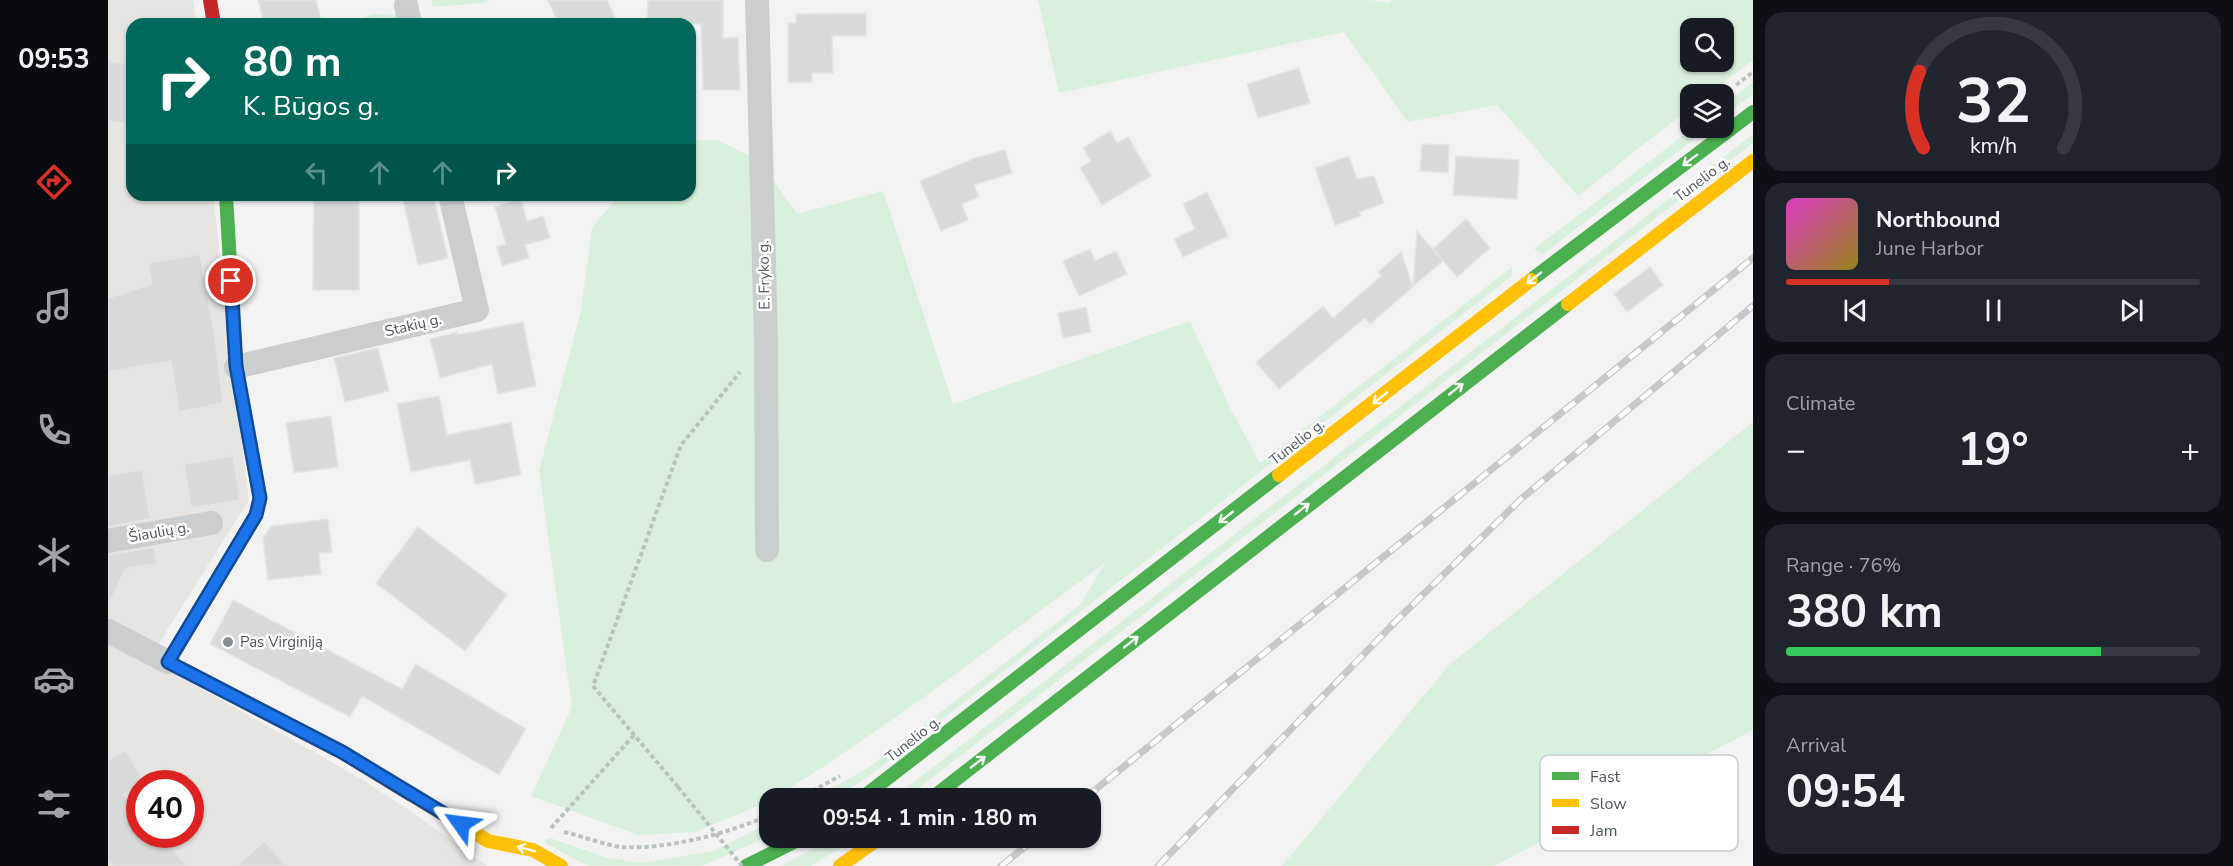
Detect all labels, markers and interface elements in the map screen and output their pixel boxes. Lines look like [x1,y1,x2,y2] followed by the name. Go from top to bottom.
[1680,18,1734,138] map controls
[1680,18,1734,72] button: search
[243,34,342,91] text: 80 m
[18,41,90,78] text: 09:53
[144,42,222,120] icon: right
[1956,60,2030,145] text: 32
[1680,84,1734,138] button: layers
[243,88,379,125] text: K. Būgos g.
[1969,132,2017,162] text: km/h
[1670,151,1734,207] street label: Tunelio g.
[1682,154,1698,166] one-way arrow
[300,156,333,189] icon: left
[363,156,396,189] icon: ahead
[426,156,459,189] icon: ahead
[489,156,522,189] icon: right
[33,161,75,203] icon: directions
[1876,205,2000,235] text: Northbound
[1876,235,1984,262] text: June Harbor
[753,240,775,310] street label: E. Fryko g.
[205,255,256,306] pin
[214,264,247,297] icon: arrive
[1526,271,1542,284] one-way arrow
[33,285,75,327] icon: music
[1839,294,1872,327] icon: previous
[1977,294,2010,327] icon: pause
[2115,294,2148,327] icon: next
[383,309,443,341] street label: Stakių g.
[1447,383,1463,396] one-way arrow
[1786,390,1855,417] text: Climate
[1372,391,1388,404] one-way arrow
[33,409,75,451] icon: phone
[1265,414,1329,470] street label: Tunelio g.
[1957,420,2029,481] text: 19°
[1786,428,1806,473] text: −
[2180,428,2200,473] text: +
[1293,502,1309,515] one-way arrow
[1219,511,1235,524] one-way arrow
[127,516,191,547] street label: Šiaulių g.
[33,534,75,576] icon: climate
[1786,552,1901,579] text: Range · 76%
[1786,582,1943,643] text: 380 km
[240,632,323,652] place label: Pas Virginiją
[221,635,235,649] marker: Pas Virginiją
[1123,635,1139,648] one-way arrow
[33,658,75,700] icon: car
[881,711,945,767] street label: Tunelio g.
[1786,732,1846,759] text: Arrival
[1540,755,1738,851] legend
[970,756,986,769] one-way arrow
[1786,762,1905,823] text: 09:54
[1590,766,1621,788] text: Fast
[126,770,204,848] speed limit sign: 40
[33,783,75,825] icon: filters
[429,792,493,856] position arrow
[1590,793,1627,815] text: Slow
[823,803,1037,833] text: 09:54 · 1 min · 180 m
[1589,820,1617,842] text: Jam
[517,842,536,854] one-way arrow

